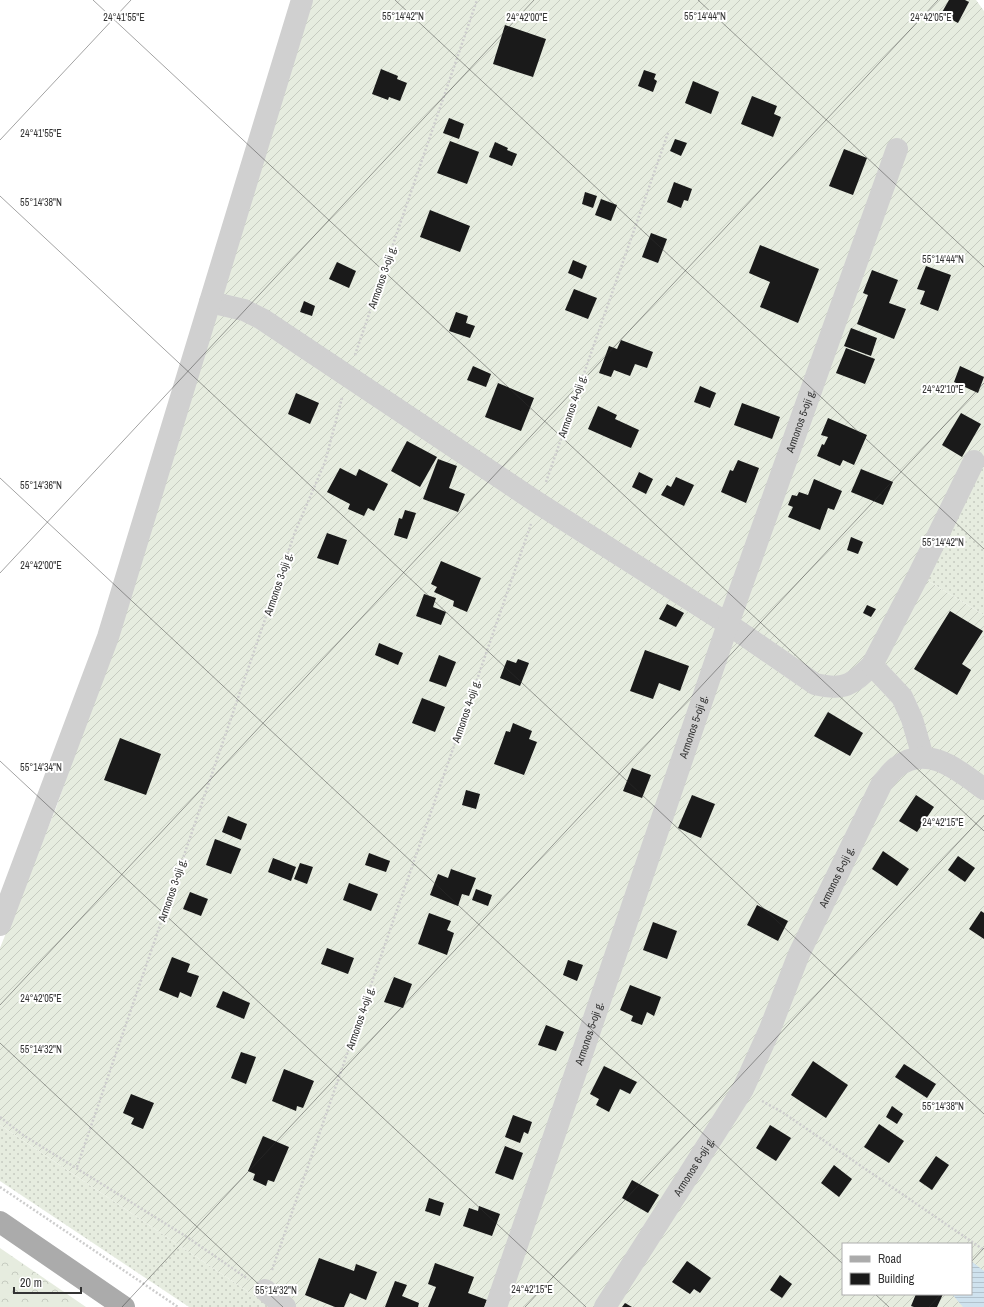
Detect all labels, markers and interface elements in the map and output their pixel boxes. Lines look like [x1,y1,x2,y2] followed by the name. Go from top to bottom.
[382,10,424,23] text: 55°14'42"N
[684,10,726,23] text: 55°14'44"N
[103,11,145,24] text: 24°41'55"E
[506,11,548,24] text: 24°42'00"E
[910,11,952,24] text: 24°42'05"E
[20,127,62,140] text: 24°41'55"E
[20,196,62,209] text: 55°14'38"N
[364,243,399,312] street label: Armonos 3-oji g.
[922,253,964,266] text: 55°14'44"N
[554,372,589,441] street label: Armonos 4-oji g.
[922,383,964,396] text: 24°42'10"E
[782,387,818,455] street label: Armonos 5-oji g.
[20,479,62,492] text: 55°14'36"N
[922,536,964,549] text: 55°14'42"N
[260,550,295,619] street label: Armonos 3-oji g.
[20,559,62,572] text: 24°42'00"E
[448,677,483,746] street label: Armonos 4-oji g.
[676,693,710,761] street label: Armonos 5-oji g.
[20,761,62,774] text: 55°14'34"N
[922,816,964,829] text: 24°42'15"E
[815,844,857,911] street label: Armonos 6-oji g.
[154,856,189,925] street label: Armonos 3-oji g.
[342,984,377,1053] street label: Armonos 4-oji g.
[20,992,62,1005] text: 24°42'05"E
[571,1000,606,1068] street label: Armonos 5-oji g.
[20,1043,62,1056] text: 55°14'32"N
[922,1100,964,1113] text: 55°14'38"N
[670,1135,717,1199] street label: Armonos 6-oji g.
[842,1243,972,1295] legend
[878,1251,902,1267] text: Road
[14,1269,81,1295] scale bar
[878,1271,915,1287] text: Building
[20,1275,42,1291] text: 20 m
[511,1283,553,1296] text: 24°42'15"E
[255,1284,297,1297] text: 55°14'32"N

